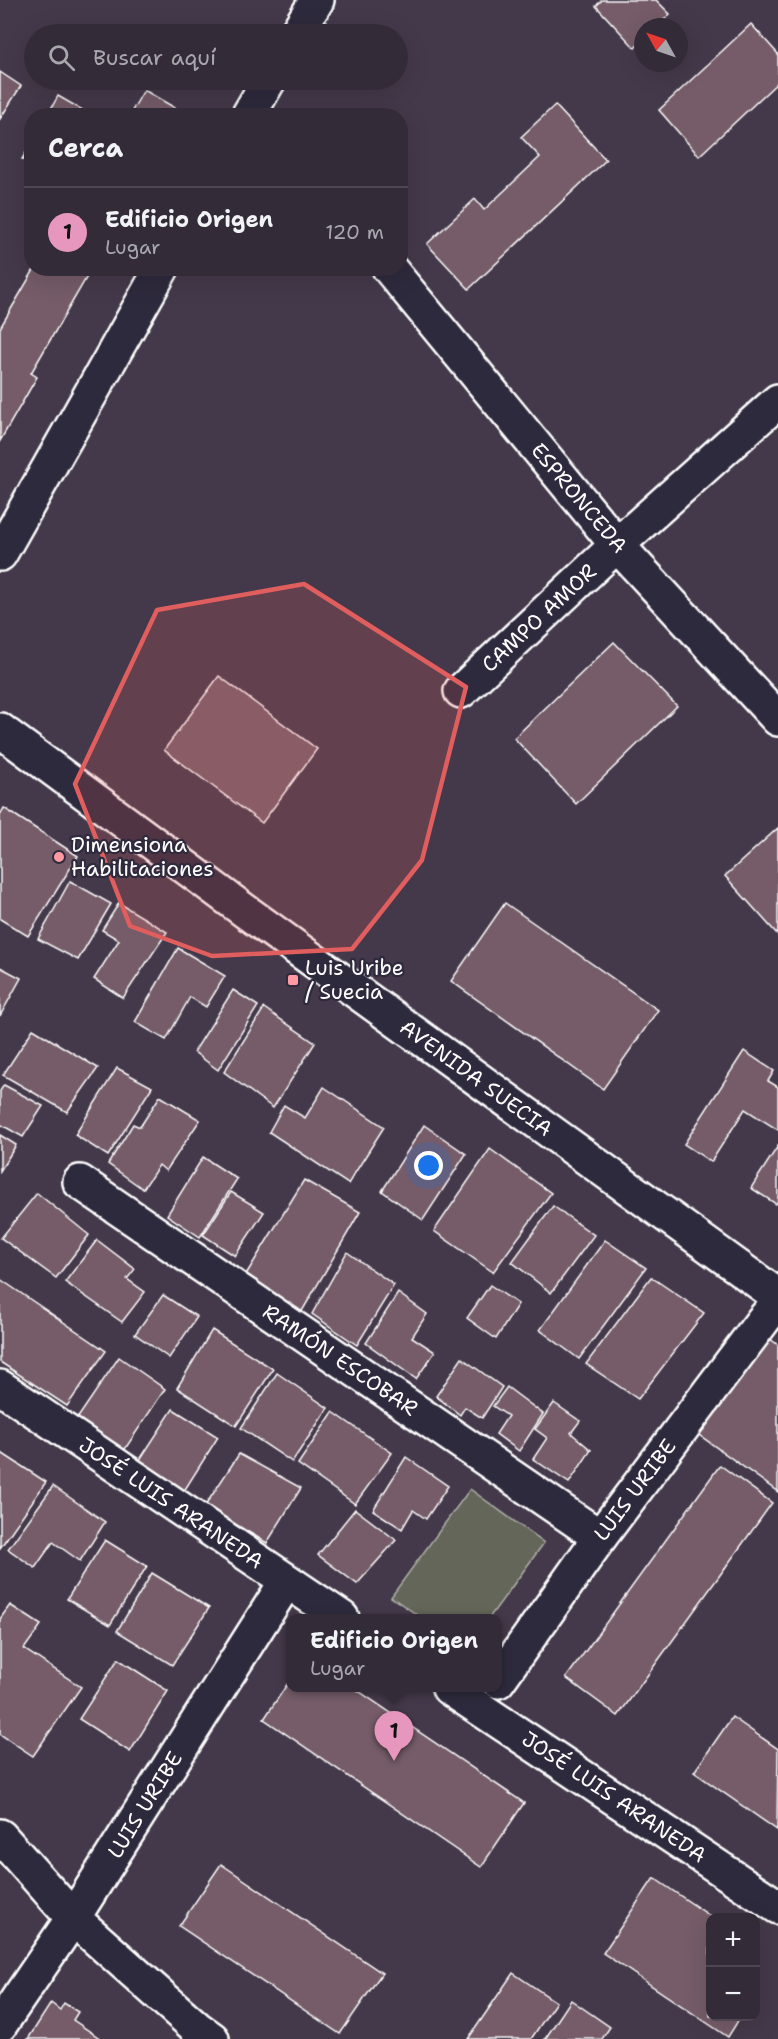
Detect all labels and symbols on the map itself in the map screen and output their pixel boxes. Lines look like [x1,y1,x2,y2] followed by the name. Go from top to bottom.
[634,18,688,72] north arrow
[525,437,633,559] street label: ESPRONCEDA
[476,558,602,678] street label: CAMPO AMOR
[71,831,214,883] place label: Dimensiona Habilitaciones
[52,850,66,864] marker: Dimensiona Habilitaciones
[305,954,404,1006] place label: Luis Uribe / Suecia
[286,973,300,987] marker: Luis Uribe / Suecia
[394,1013,558,1143] street label: AVENIDA SUECIA
[414,1151,443,1180] your location
[257,1297,424,1422] street label: RAMÓN ESCOBAR
[73,1430,269,1575] street label: JOSÉ LUIS ARANEDA
[587,1433,683,1547] street label: LUIS URIBE
[374,1712,414,1761] pin: 1
[516,1724,712,1869] street label: JOSÉ LUIS ARANEDA
[101,1746,189,1864] street label: LUIS URIBE

